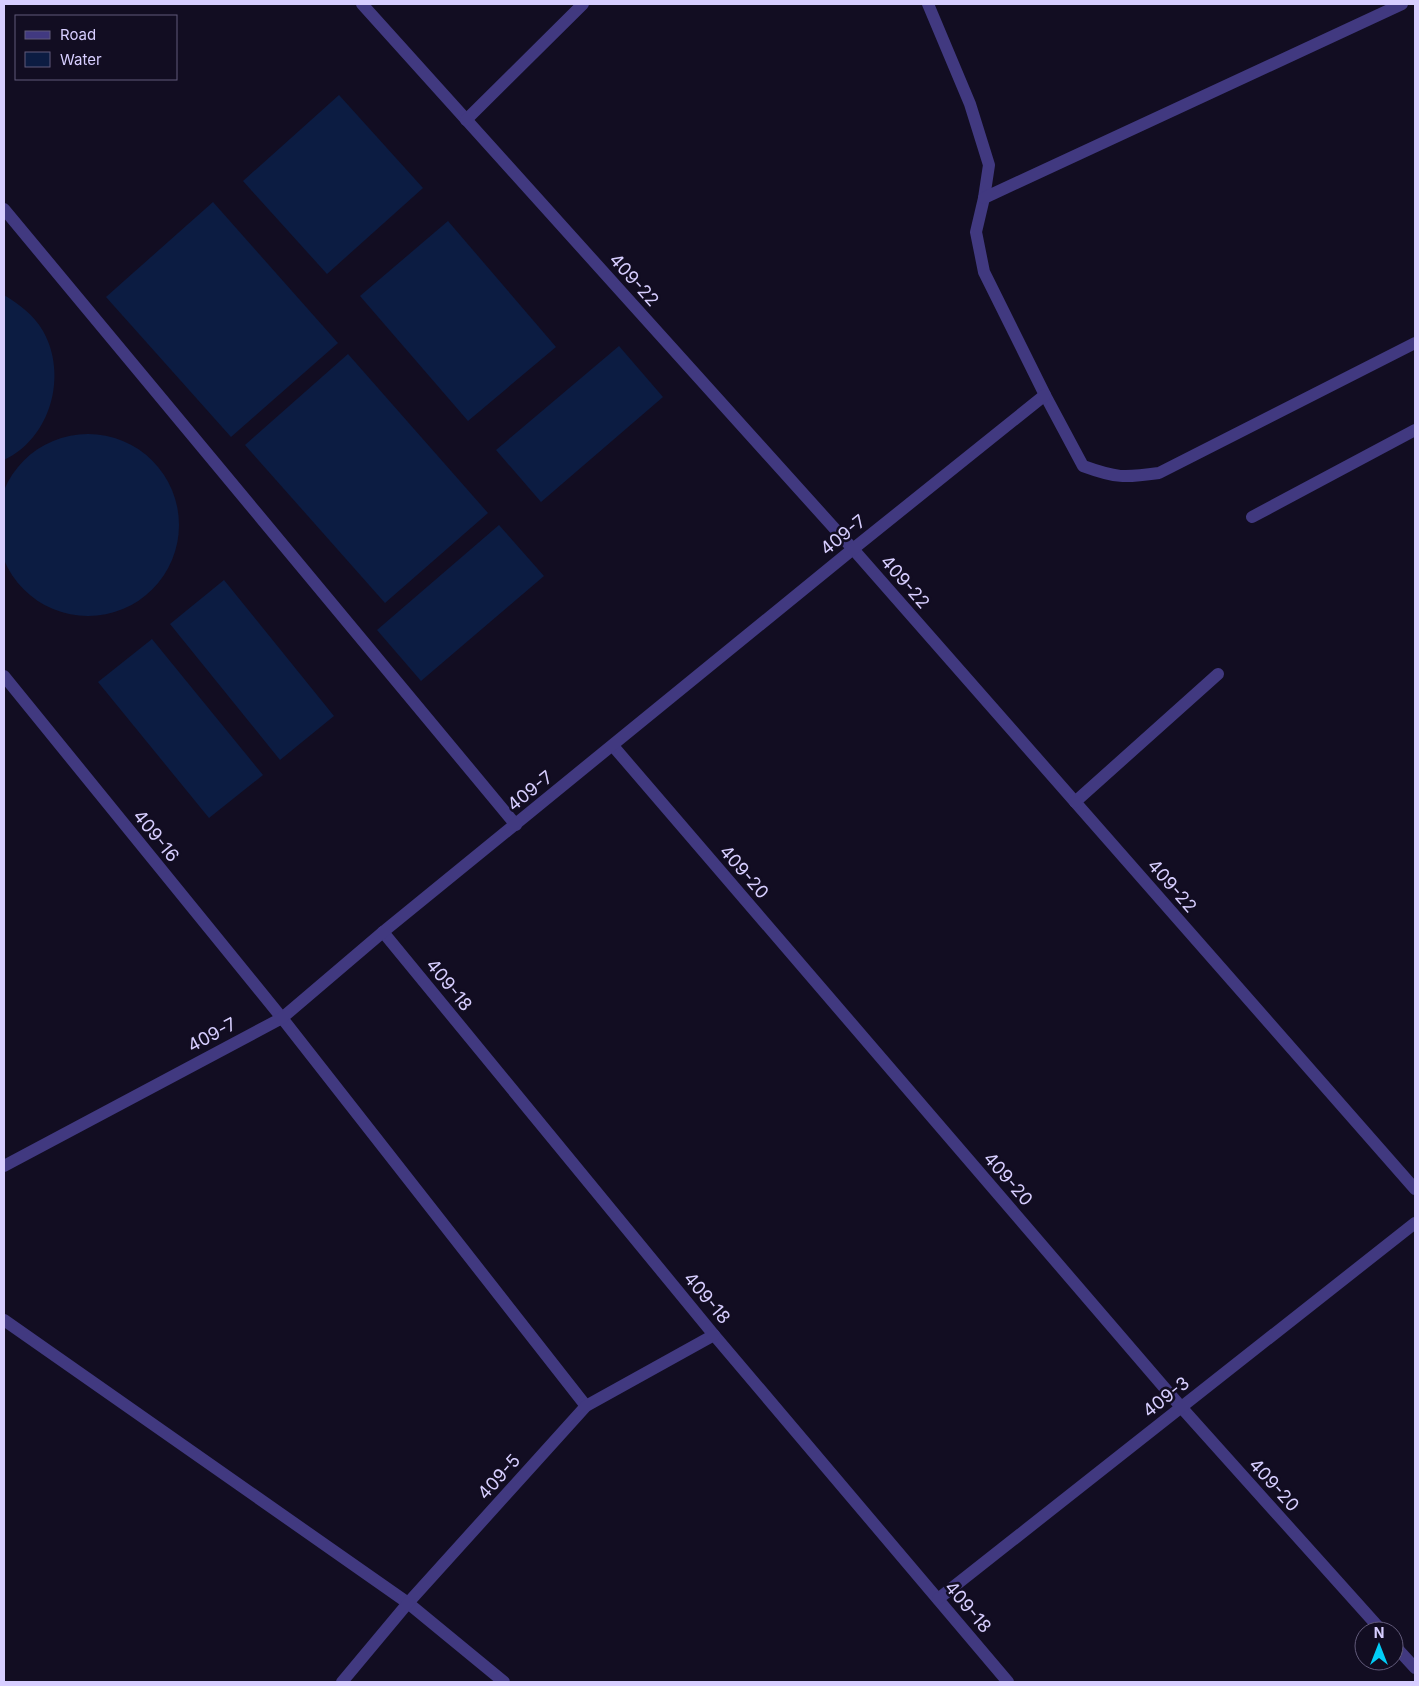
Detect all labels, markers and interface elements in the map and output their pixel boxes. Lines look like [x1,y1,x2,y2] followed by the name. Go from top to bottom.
[15,15,178,80] legend
[60,25,96,44] text: Road
[60,50,102,69] text: Water
[605,249,664,310] street label: 409-22
[816,510,870,559] street label: 409-7
[877,551,934,613] street label: 409-22
[503,766,557,815] street label: 409-7
[129,805,184,866] street label: 409-16
[715,841,773,903] street label: 409-20
[1144,855,1201,917] street label: 409-22
[422,954,477,1015] street label: 409-18
[184,1013,240,1056] street label: 409-7
[979,1148,1037,1210] street label: 409-20
[680,1268,735,1328] street label: 409-18
[1138,1372,1193,1421] street label: 409-3
[473,1450,524,1504] street label: 409-5
[1245,1454,1304,1516] street label: 409-20
[941,1577,996,1637] street label: 409-18
[1354,1621,1404,1671] north arrow
[1374,1624,1384,1641] text: N

